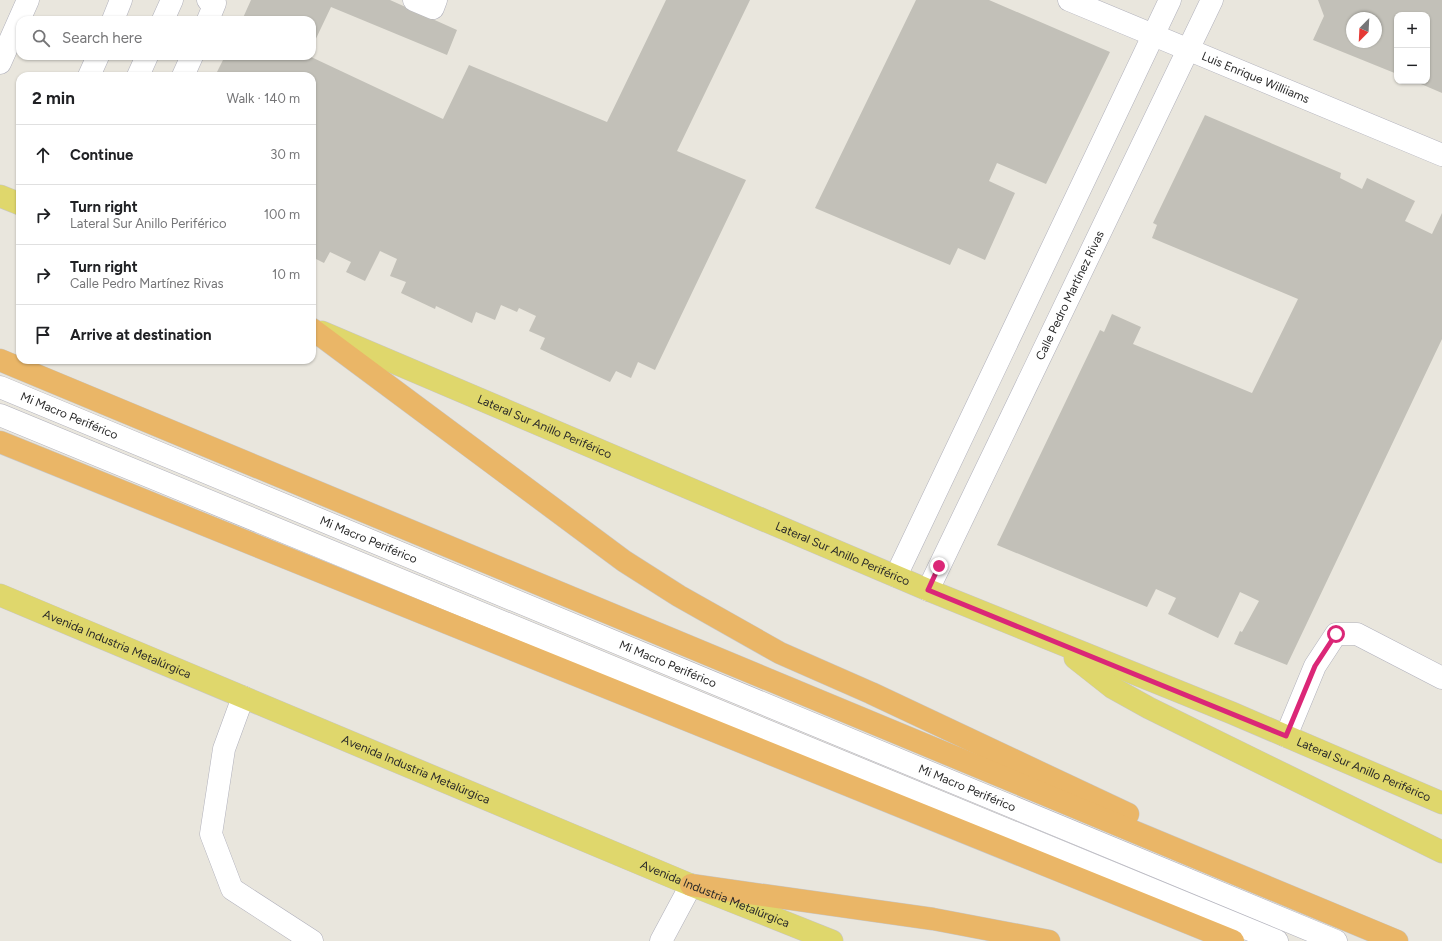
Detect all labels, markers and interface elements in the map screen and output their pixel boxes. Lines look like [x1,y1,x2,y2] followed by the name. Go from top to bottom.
[1346,12,1382,48] north arrow
[1394,12,1430,84] map controls
[1394,12,1430,48] button: +
[16,16,316,60] search box
[30,27,52,49] icon: search
[62,29,142,47] text: Search here
[1394,48,1430,84] button: −
[1200,49,1312,106] street label: Luis Enrique Williiams
[32,88,75,108] text: 2 min
[226,91,300,106] text: Walk · 140 m
[32,144,54,166] icon: ahead
[70,146,133,164] text: Continue
[270,147,300,162] text: 30 m
[70,198,138,216] text: Turn right
[32,204,54,226] icon: right
[264,207,300,222] text: 100 m
[70,216,227,231] text: Lateral Sur Anillo Periférico
[1033,228,1107,362] street label: Calle Pedro Martínez Rivas
[70,258,138,276] text: Turn right
[32,264,54,286] icon: right
[272,267,300,282] text: 10 m
[70,276,224,291] text: Calle Pedro Martínez Rivas
[32,324,54,346] icon: arrive
[70,326,211,344] text: Arrive at destination
[18,389,120,442] street label: Mi Macro Periférico
[475,392,614,462] street label: Lateral Sur Anillo Periférico
[318,513,419,566] street label: Mi Macro Periférico
[773,519,912,589] street label: Lateral Sur Anillo Periférico
[930,557,948,575] route end
[41,607,193,681] street label: Avenida Industria Metalúrgica
[1327,625,1345,643] route start
[617,638,719,690] street label: Mi Macro Periférico
[340,732,492,807] street label: Avenida Industria Metalúrgica
[1295,735,1433,804] street label: Lateral Sur Anillo Periférico
[916,762,1018,814] street label: Mi Macro Periférico
[638,858,791,930] street label: Avenida Industria Metalúrgica

